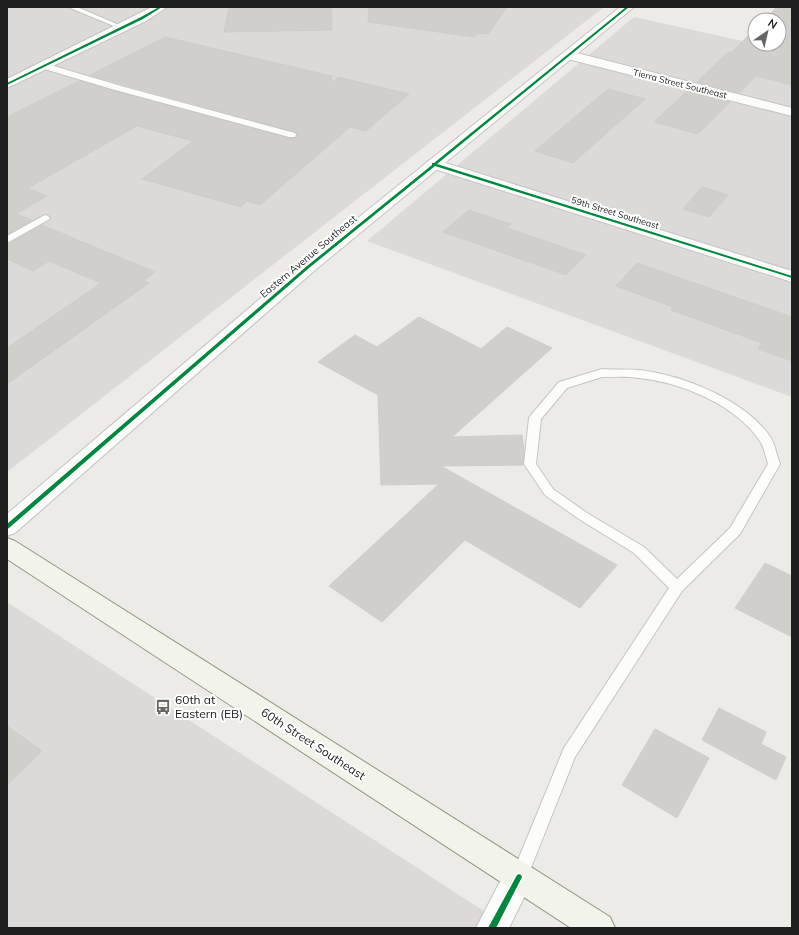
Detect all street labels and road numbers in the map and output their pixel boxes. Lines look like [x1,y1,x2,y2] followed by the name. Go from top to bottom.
[632,67,728,100] street label: Tierra Street Southeast
[570,194,660,231] street label: 59th Street Southeast
[257,212,360,301] street label: Eastern Avenue Southeast
[258,704,368,783] street label: 60th Street Southeast

